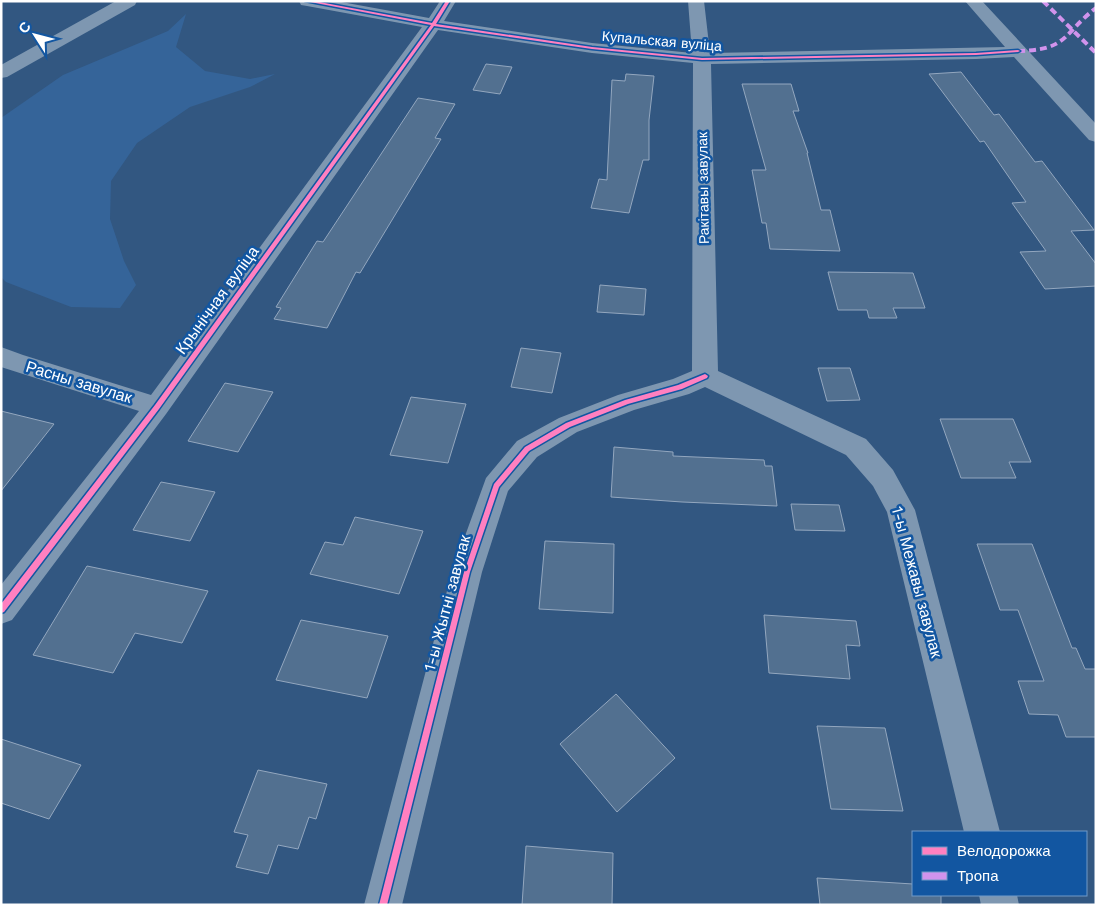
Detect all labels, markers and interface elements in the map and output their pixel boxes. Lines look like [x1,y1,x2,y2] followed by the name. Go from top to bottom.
[10,10,60,60] north arrow
[15,19,34,36] text: С
[601,28,723,54] street label: Купальская вуліца
[694,131,712,244] street label: Ракітавы завулак
[171,242,263,358] street label: Крынічная вуліца
[24,357,135,407] street label: Расны завулак
[888,504,947,661] street label: 1-ы Межавы завулак
[420,532,475,673] street label: 1-ы Жытні завулак
[912,831,1087,896] legend
[957,842,1051,860] text: Велодорожка
[957,867,999,885] text: Тропа

